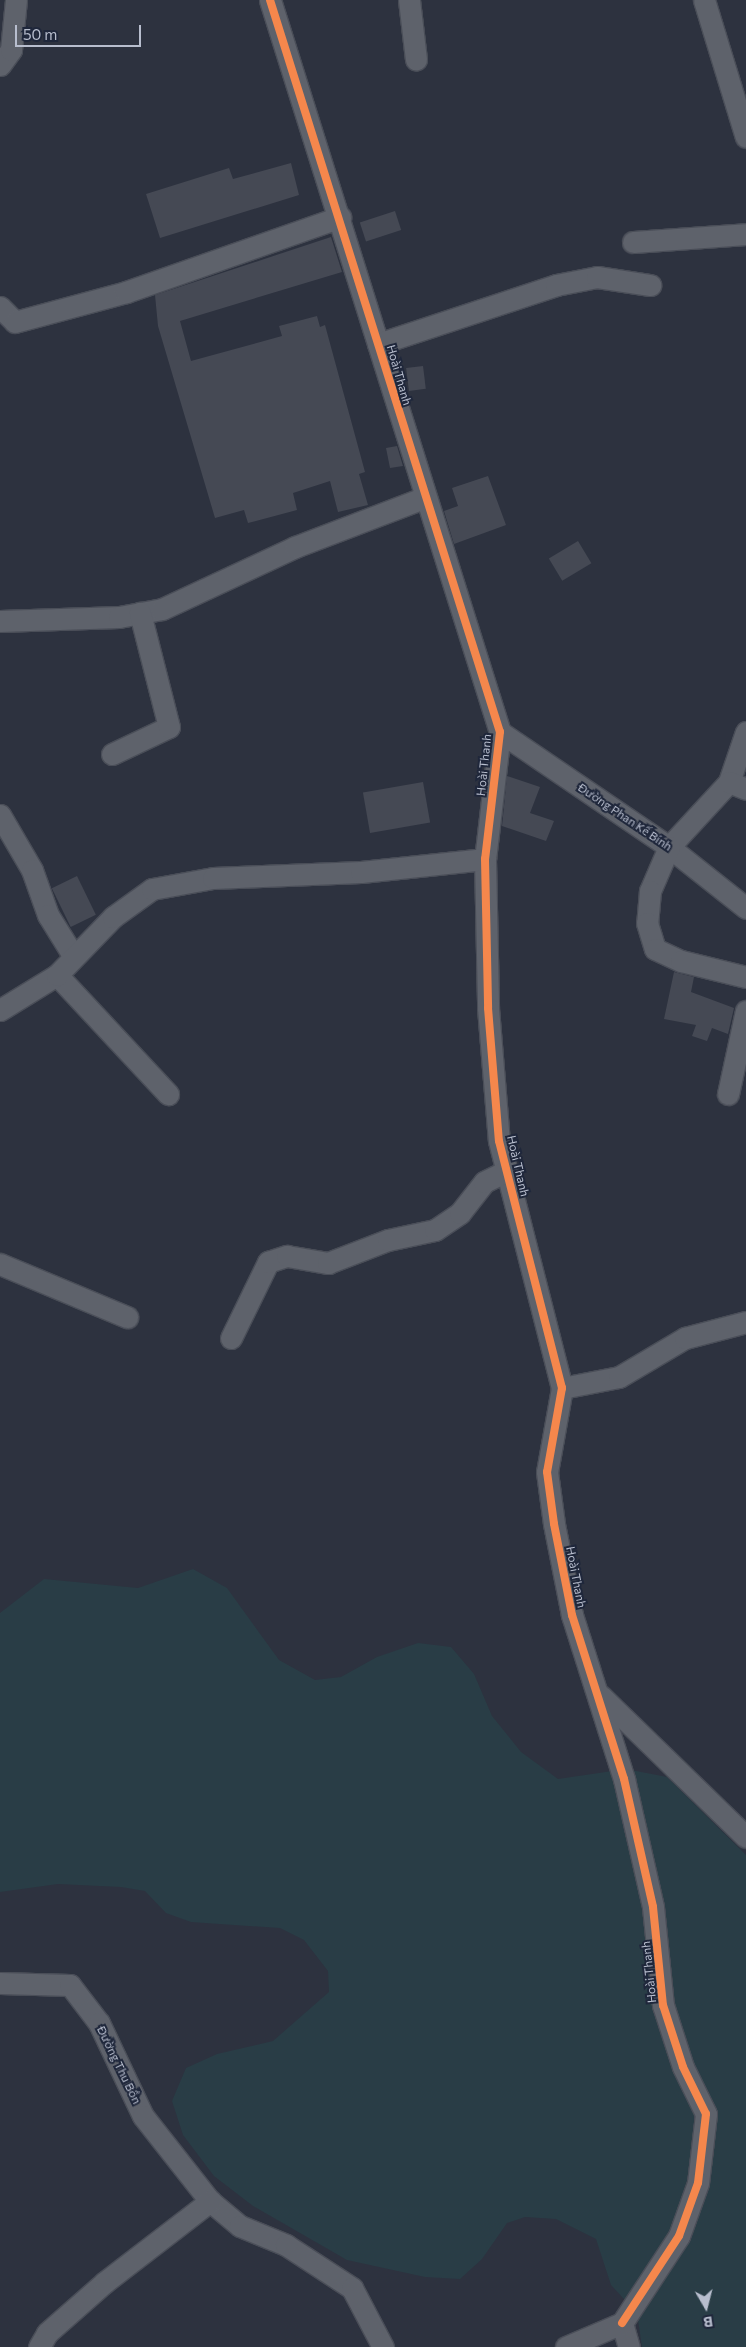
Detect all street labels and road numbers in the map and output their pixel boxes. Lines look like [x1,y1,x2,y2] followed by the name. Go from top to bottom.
[383,343,415,407] street label: Hoài Thanh
[474,733,494,797] street label: Hoài Thanh
[575,780,675,854] street label: Đường Phan Kế Bính
[504,1134,532,1198] street label: Hoài Thanh
[563,1545,589,1609] street label: Hoài Thanh
[639,1940,659,2004] street label: Hoài Thanh
[94,2024,144,2106] street label: Đường Thu Bồn

